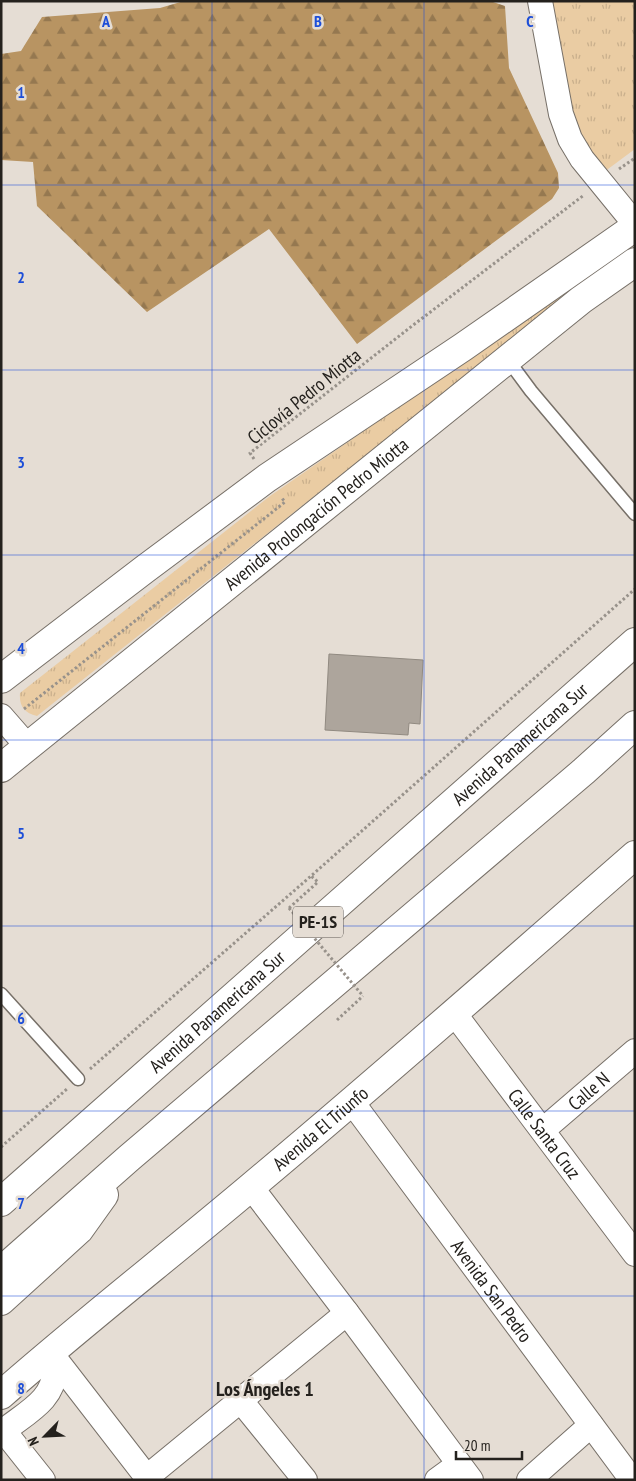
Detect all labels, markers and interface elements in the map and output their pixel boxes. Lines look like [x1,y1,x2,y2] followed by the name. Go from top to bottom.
[101,11,111,31] text: A
[314,11,322,31] text: B
[526,11,534,31] text: C
[17,82,25,102] text: 1
[17,267,25,287] text: 2
[242,343,366,449] street label: Ciclovía Pedro Miotta
[219,432,413,595] street label: Avenida Prolongación Pedro Miotta
[17,452,25,472] text: 3
[17,638,25,658] text: 4
[447,677,593,810] street label: Avenida Panamericana Sur
[17,823,25,843] text: 5
[293,906,343,938] road number: PE-1S
[144,945,290,1078] street label: Avenida Panamericana Sur
[17,1008,25,1028] text: 6
[563,1066,614,1115] street label: Calle N
[268,1081,373,1176] street label: Avenida El Triunfo
[503,1084,586,1184] street label: Calle Santa Cruz
[17,1193,25,1213] text: 7
[446,1235,538,1347] street label: Avenida San Pedro
[216,1376,314,1402] district label: Los Ángeles 1
[17,1378,25,1398] text: 8
[20,1411,70,1461] north arrow
[456,1428,522,1460] scale bar
[23,1434,43,1448] text: N
[464,1436,490,1455] text: 20 m

